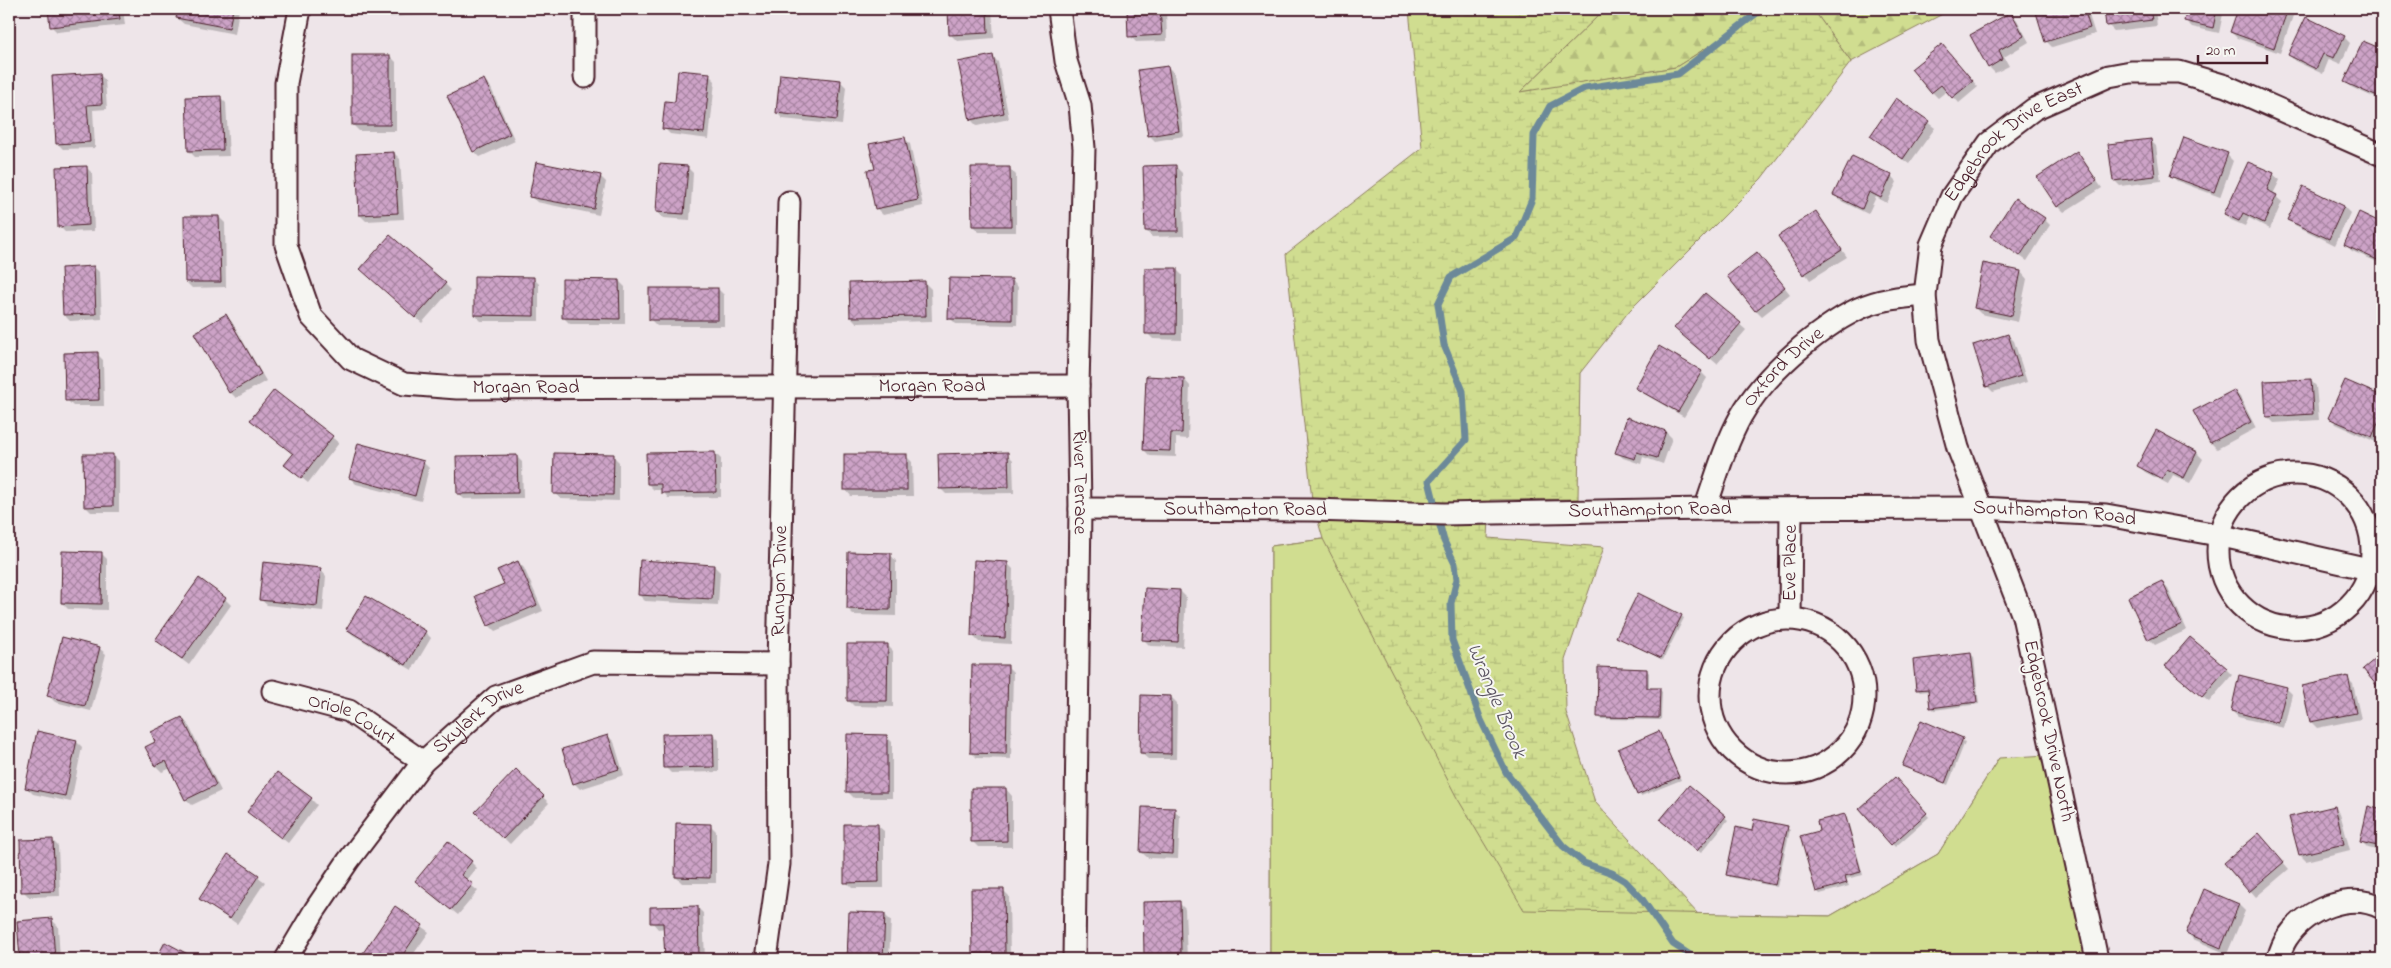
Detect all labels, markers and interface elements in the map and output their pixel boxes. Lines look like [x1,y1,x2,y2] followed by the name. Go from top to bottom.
[2198,32,2267,64] scale bar
[2206,40,2236,62] text: 20 m
[1937,74,2088,208] street label: Edgebrook Drive East
[1736,320,1830,414] street label: Oxford Drive
[878,372,985,402] street label: Morgan Road
[472,373,579,403] street label: Morgan Road
[1064,430,1095,535] street label: River Terrace
[1973,493,2139,535] street label: Southampton Road
[1568,494,1732,526] street label: Southampton Road
[1163,495,1327,525] street label: Southampton Road
[1776,524,1805,602] street label: Eve Place
[764,525,796,637] street label: Runyon Drive
[2014,637,2081,825] street label: Edgebrook Drive North
[1457,639,1534,764] water label: Wrangle Brook
[426,674,528,761] street label: Skylark Drive
[304,686,401,753] street label: Oriole Court

